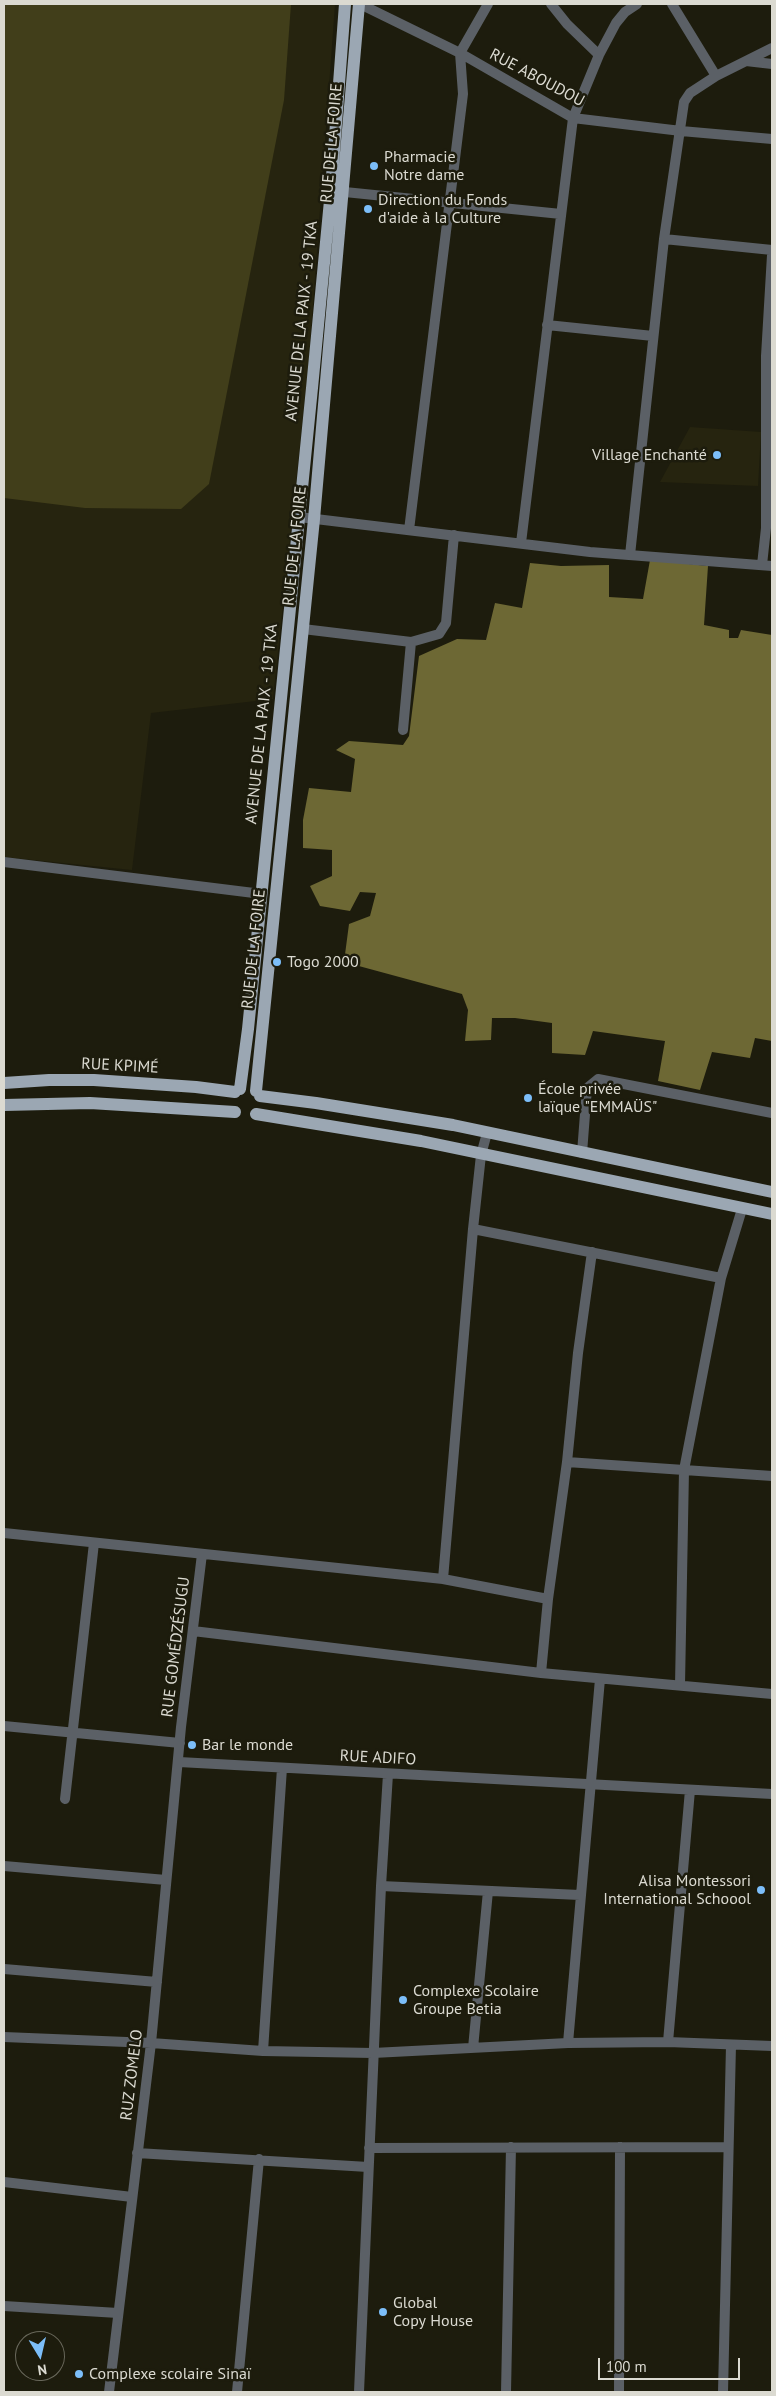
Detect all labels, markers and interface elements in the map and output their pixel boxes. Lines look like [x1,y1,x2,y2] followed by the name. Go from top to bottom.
[486,45,588,111] street label: RUE ABOUDOU
[317,82,347,204] street label: RUE DE LA FOIRE
[384,147,464,185] place label: Pharmacie Notre dame
[368,160,380,172] marker: Pharmacie Notre dame
[378,190,507,228] place label: Direction du Fonds d'aide à la Culture
[362,203,374,215] marker: Direction du Fonds d'aide à la Culture
[282,220,322,422] street label: AVENUE DE LA PAIX - 19 TKA
[592,445,707,465] place label: Village Enchanté
[711,449,723,461] marker: Village Enchanté
[279,485,311,607] street label: RUE DE LA FOIRE
[242,623,282,825] street label: AVENUE DE LA PAIX - 19 TKA
[238,888,270,1010] street label: RUE DE LA FOIRE
[287,952,359,972] place label: Togo 2000
[271,956,283,968] marker: Togo 2000
[81,1054,159,1078] street label: RUE KPIMÉ
[538,1079,657,1117] place label: École privée laïque "EMMAÜS"
[522,1092,534,1104] marker: École privée laïque "EMMAÜS"
[158,1576,194,1718] street label: RUE GOMÉDZÉSUGU
[202,1735,293,1755] place label: Bar le monde
[186,1739,198,1751] marker: Bar le monde
[339,1746,417,1770] street label: RUE ADIFO
[603,1871,751,1909] place label: Alisa Montessori International Schoool
[755,1884,767,1896] marker: Alisa Montessori International Schoool
[413,1981,539,2019] place label: Complexe Scolaire Groupe Betia
[397,1994,409,2006] marker: Complexe Scolaire Groupe Betia
[117,2028,147,2122] street label: RUZ ZOMELO
[393,2293,473,2331] place label: Global Copy House
[377,2306,389,2318] marker: Global Copy House
[15,2331,65,2381] north arrow
[601,2348,744,2380] scale bar
[606,2357,647,2376] text: 100 m
[36,2360,48,2379] text: N
[89,2364,251,2384] place label: Complexe scolaire Sinaï
[73,2368,85,2380] marker: Complexe scolaire Sinaï

